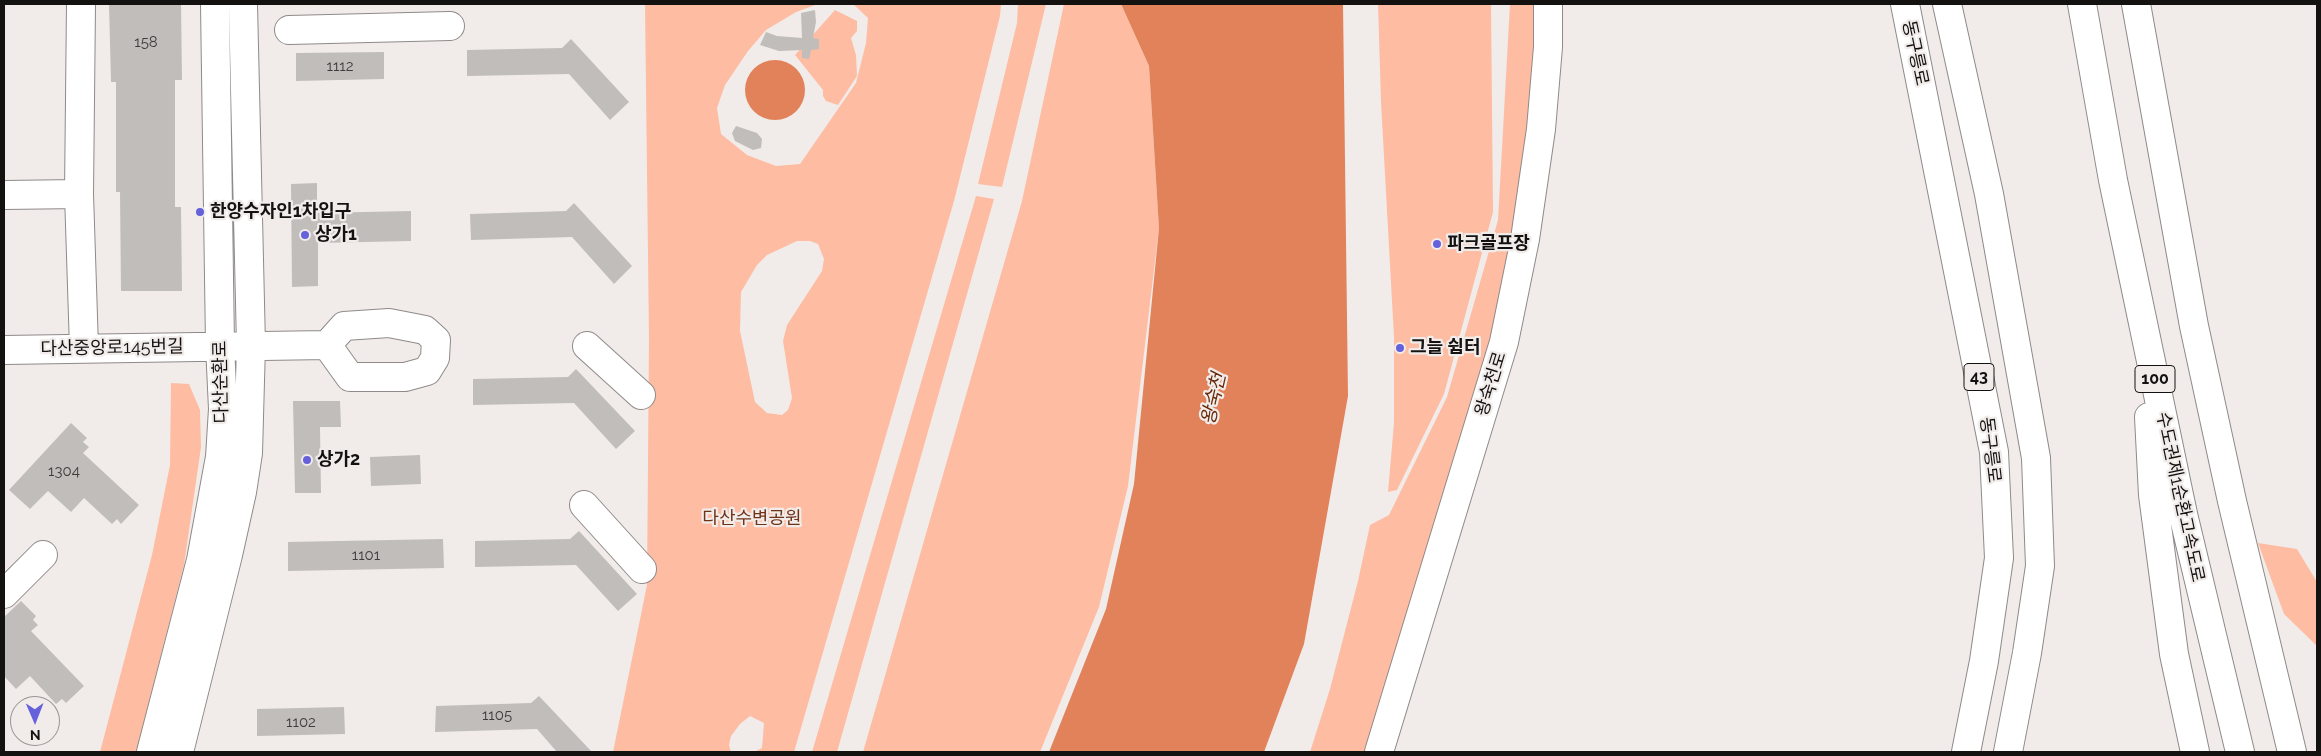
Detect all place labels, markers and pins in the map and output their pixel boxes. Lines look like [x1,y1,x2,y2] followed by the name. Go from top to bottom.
[210,201,351,223] place label: 한양수자인1차입구
[194,206,206,218] marker: 한양수자인1차입구
[315,224,357,246] place label: 상가1
[299,229,311,241] marker: 상가1
[1447,233,1530,255] place label: 파크골프장
[1431,238,1443,250] marker: 파크골프장
[1410,337,1481,359] place label: 그늘 쉼터
[1394,342,1406,354] marker: 그늘 쉼터
[317,449,360,471] place label: 상가2
[301,454,313,466] marker: 상가2

